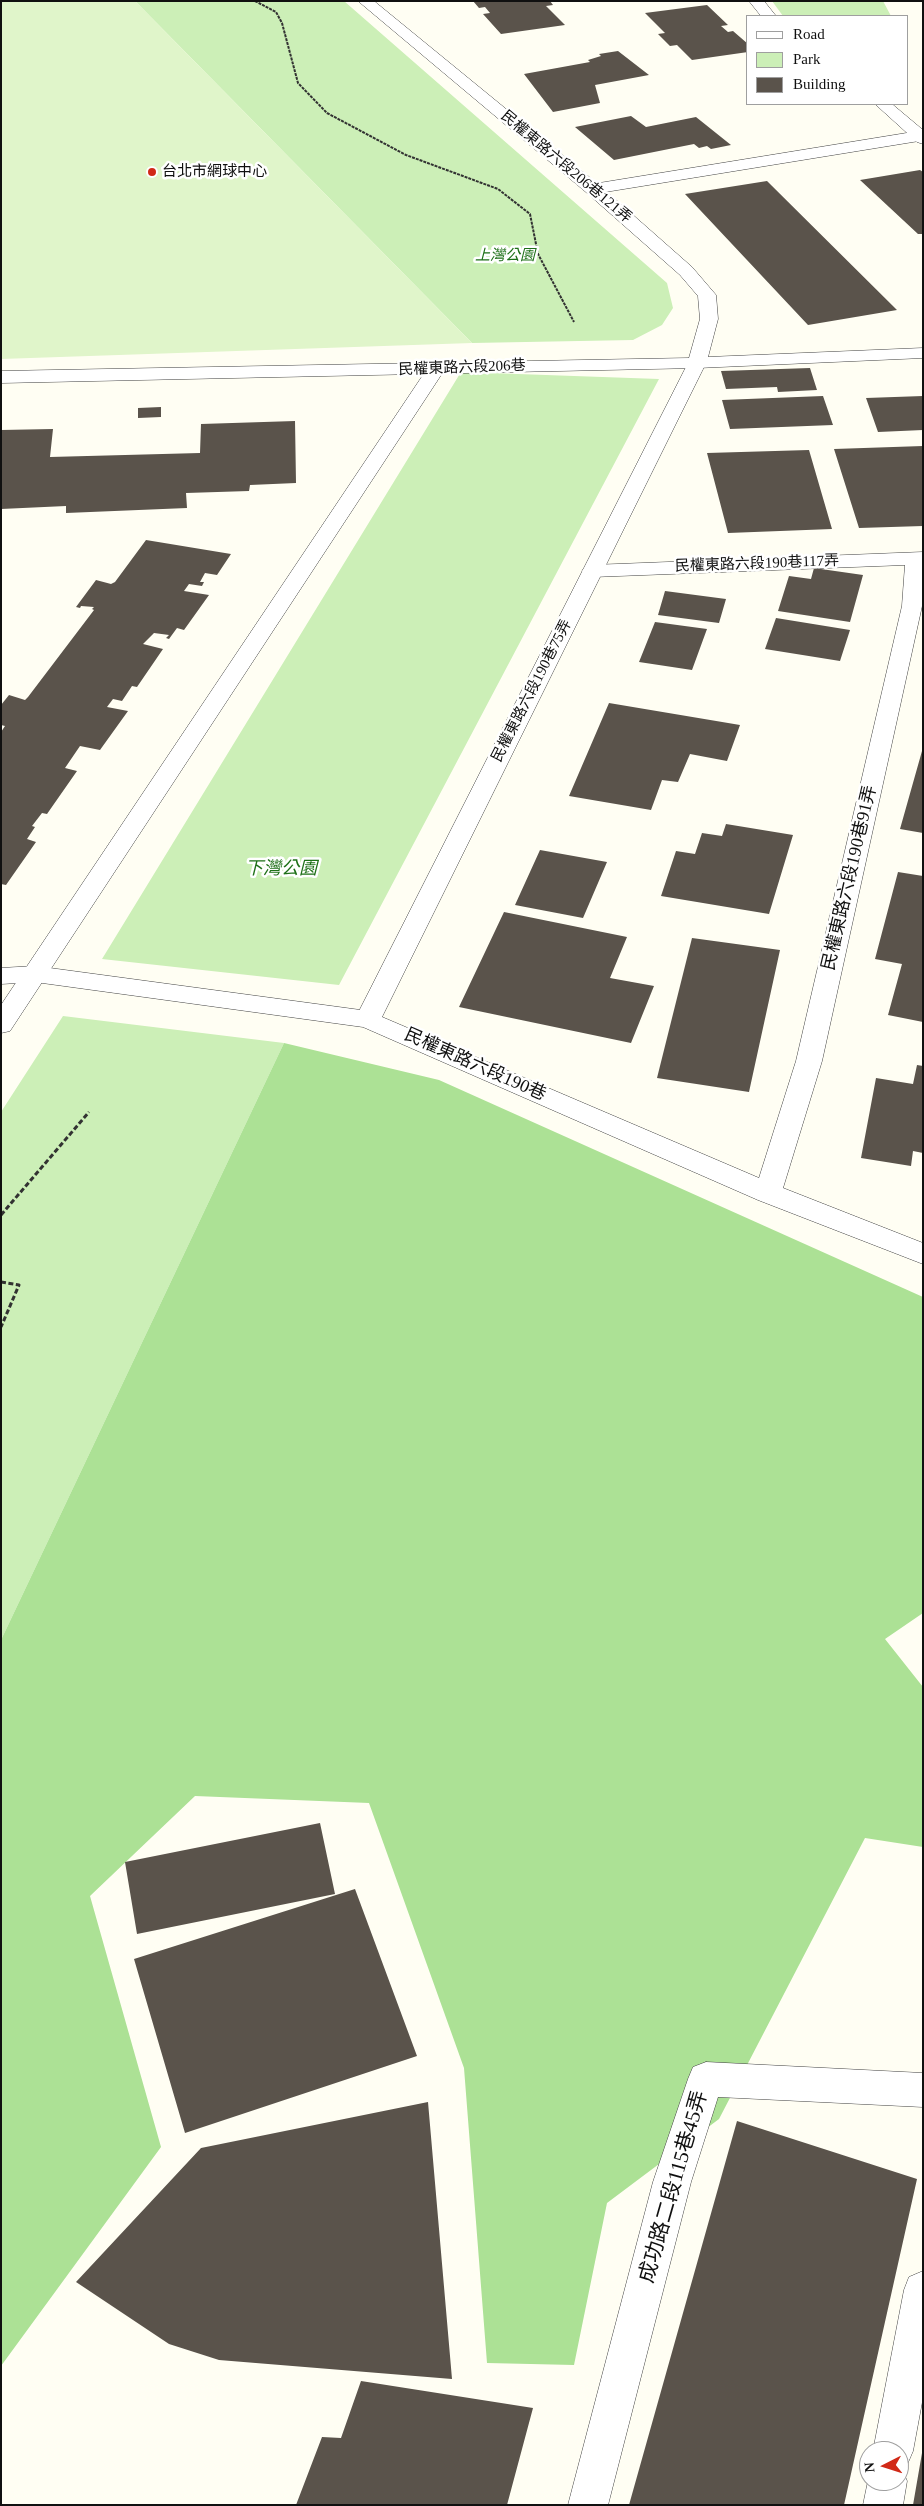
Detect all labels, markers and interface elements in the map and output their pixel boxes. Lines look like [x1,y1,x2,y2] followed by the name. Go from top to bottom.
[746,15,909,105] legend
[793,26,825,42] text: Road
[793,51,821,67] text: Park
[793,76,846,92] text: Building
[497,107,635,227] street label: 民權東路六段206巷121弄
[162,163,267,181] place label: 台北市網球中心
[146,166,158,178] marker: 台北市網球中心
[475,247,535,265] park label: 上灣公園
[398,357,526,379] street label: 民權東路六段206巷
[675,552,839,576] street label: 民權東路六段190巷117弄
[488,617,576,765] street label: 民權東路六段190巷75弄
[818,783,882,973] street label: 民權東路六段190巷91弄
[245,858,317,880] park label: 下灣公園
[401,1024,549,1106] street label: 民權東路六段190巷
[635,2088,713,2286] street label: 成功路二段115巷45弄
[859,2441,909,2491] north arrow
[862,2462,877,2473] text: N

